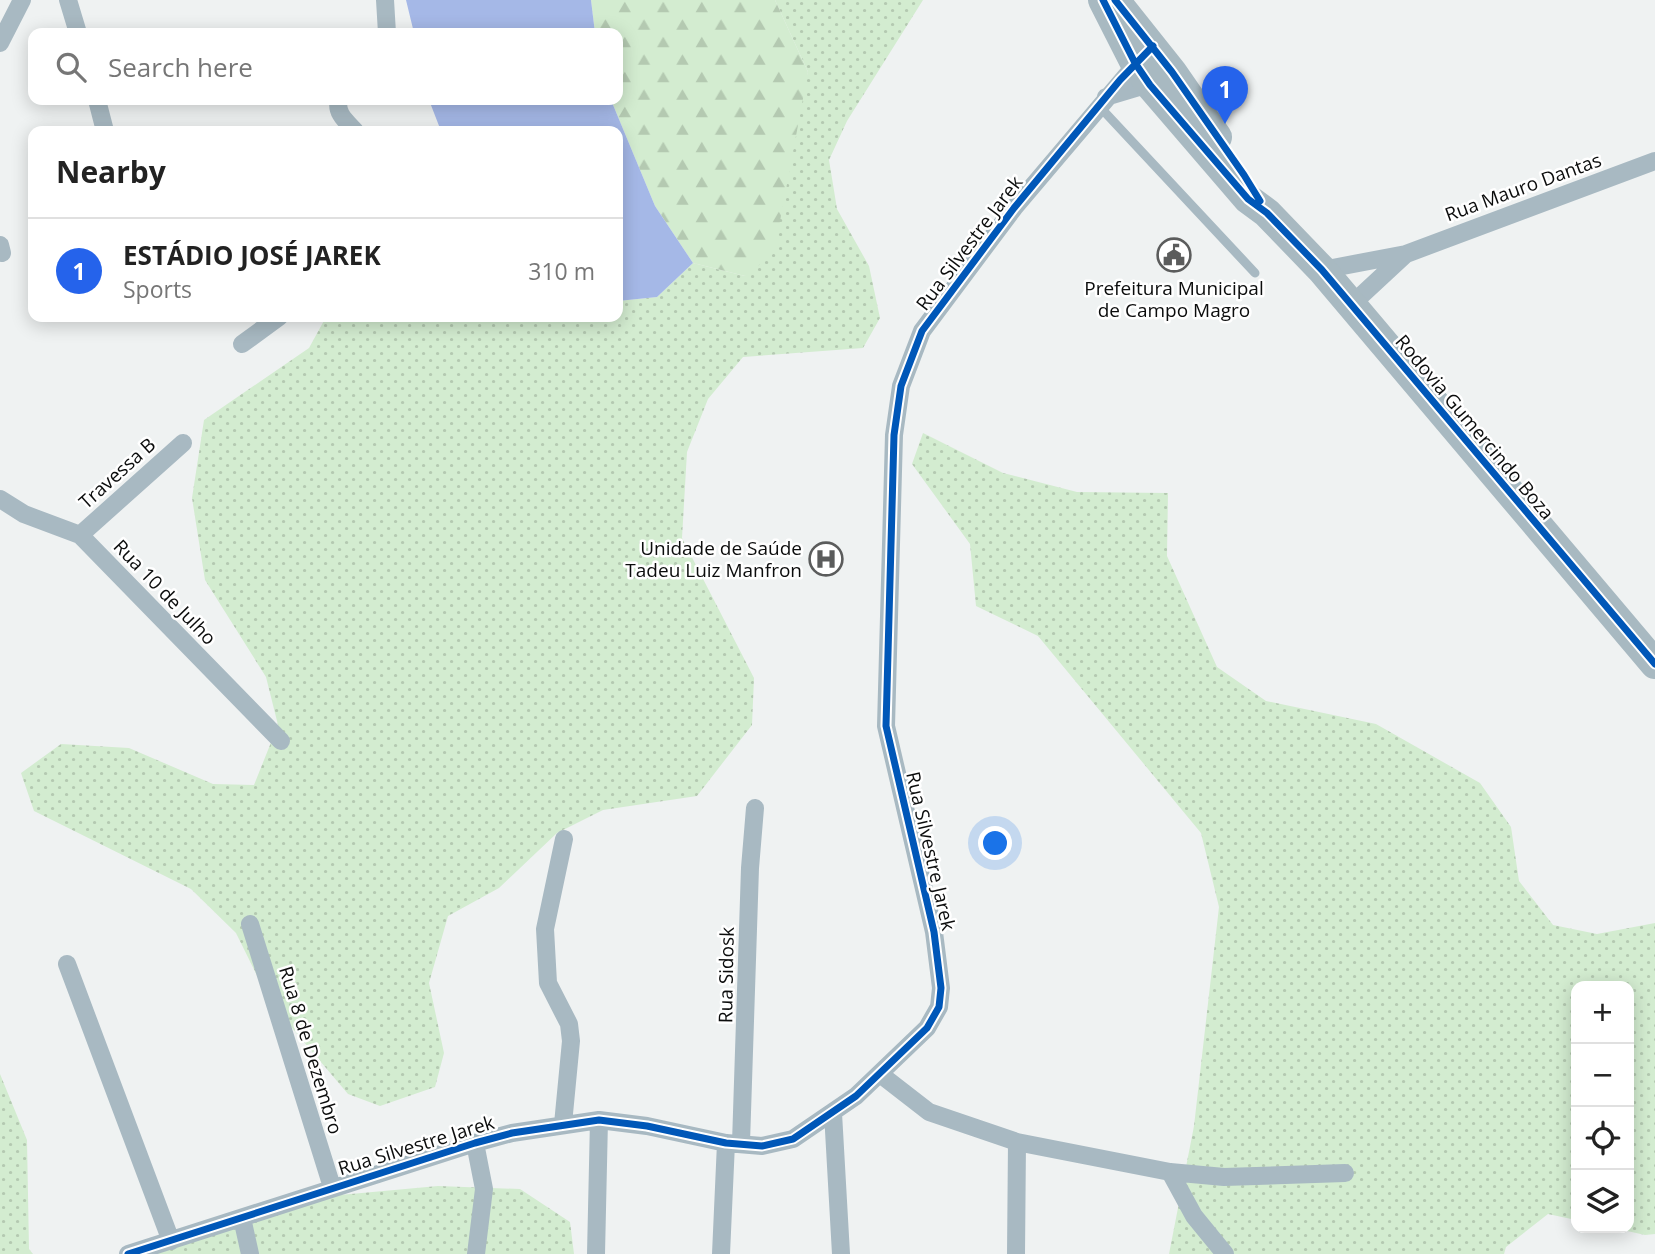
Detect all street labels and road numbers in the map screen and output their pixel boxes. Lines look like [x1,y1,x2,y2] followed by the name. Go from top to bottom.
[1441,147,1605,227] street label: Rua Mauro Dantas
[910,170,1028,316] street label: Rua Silvestre Jarek
[1390,329,1560,525] street label: Rodovia Gumercindo Boza
[73,432,161,514] street label: Travessa B
[108,534,222,650] street label: Rua 10 de Julho
[900,769,962,933] street label: Rua Silvestre Jarek
[712,927,740,1023] street label: Rua Sidosk
[273,963,349,1137] street label: Rua 8 de Dezembro
[335,1109,497,1181] street label: Rua Silvestre Jarek

